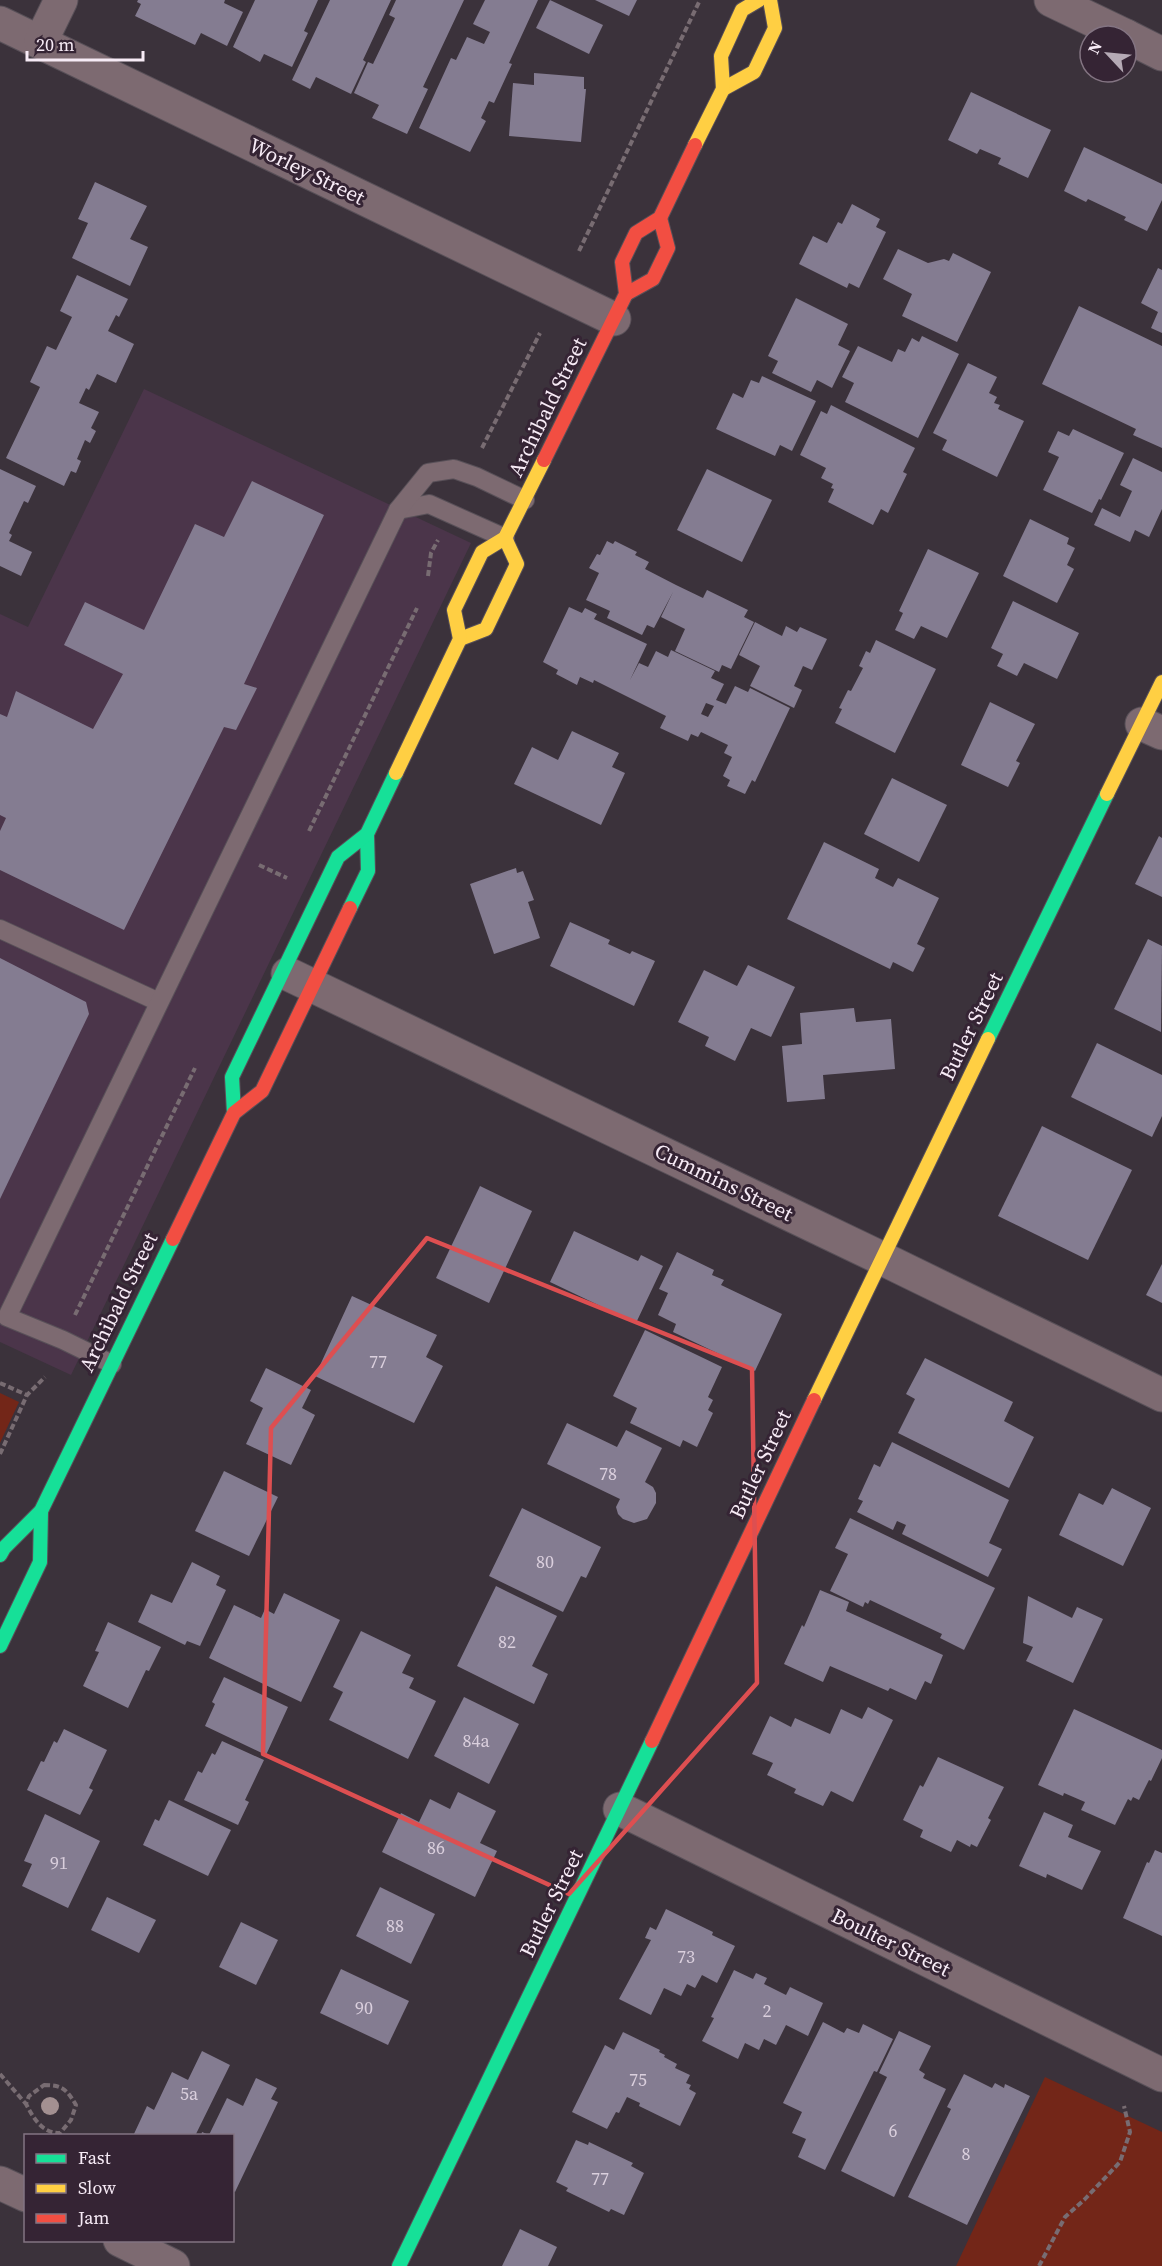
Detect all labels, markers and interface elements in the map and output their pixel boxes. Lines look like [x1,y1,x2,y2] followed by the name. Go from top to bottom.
[27,24,142,62] scale bar
[1078,24,1138,84] north arrow
[36,32,74,57] text: 20 m
[1082,37,1107,57] text: N
[244,130,370,212] street label: Worley Street
[501,332,593,482] street label: Archibald Street
[932,967,1010,1085] street label: Butler Street
[650,1136,798,1228] street label: Cummins Street
[72,1227,164,1377] street label: Archibald Street
[369,1349,387,1374] house number: 77
[722,1405,798,1523] street label: Butler Street
[599,1461,617,1486] house number: 78
[536,1549,554,1574] house number: 80
[498,1629,516,1654] house number: 82
[462,1728,490,1753] house number: 84a
[427,1835,445,1860] house number: 86
[512,1844,590,1962] street label: Butler Street
[50,1850,68,1875] house number: 91
[827,1901,955,1983] street label: Boulter Street
[386,1913,404,1938] house number: 88
[677,1944,695,1969] house number: 73
[355,1995,373,2020] house number: 90
[763,1998,772,2023] house number: 2
[629,2067,647,2092] house number: 75
[180,2081,199,2106] house number: 5a
[889,2118,898,2143] house number: 6
[24,2134,234,2242] legend
[962,2141,971,2166] house number: 8
[78,2145,111,2170] text: Fast
[591,2166,609,2191] house number: 77
[78,2175,116,2200] text: Slow
[77,2205,110,2230] text: Jam

